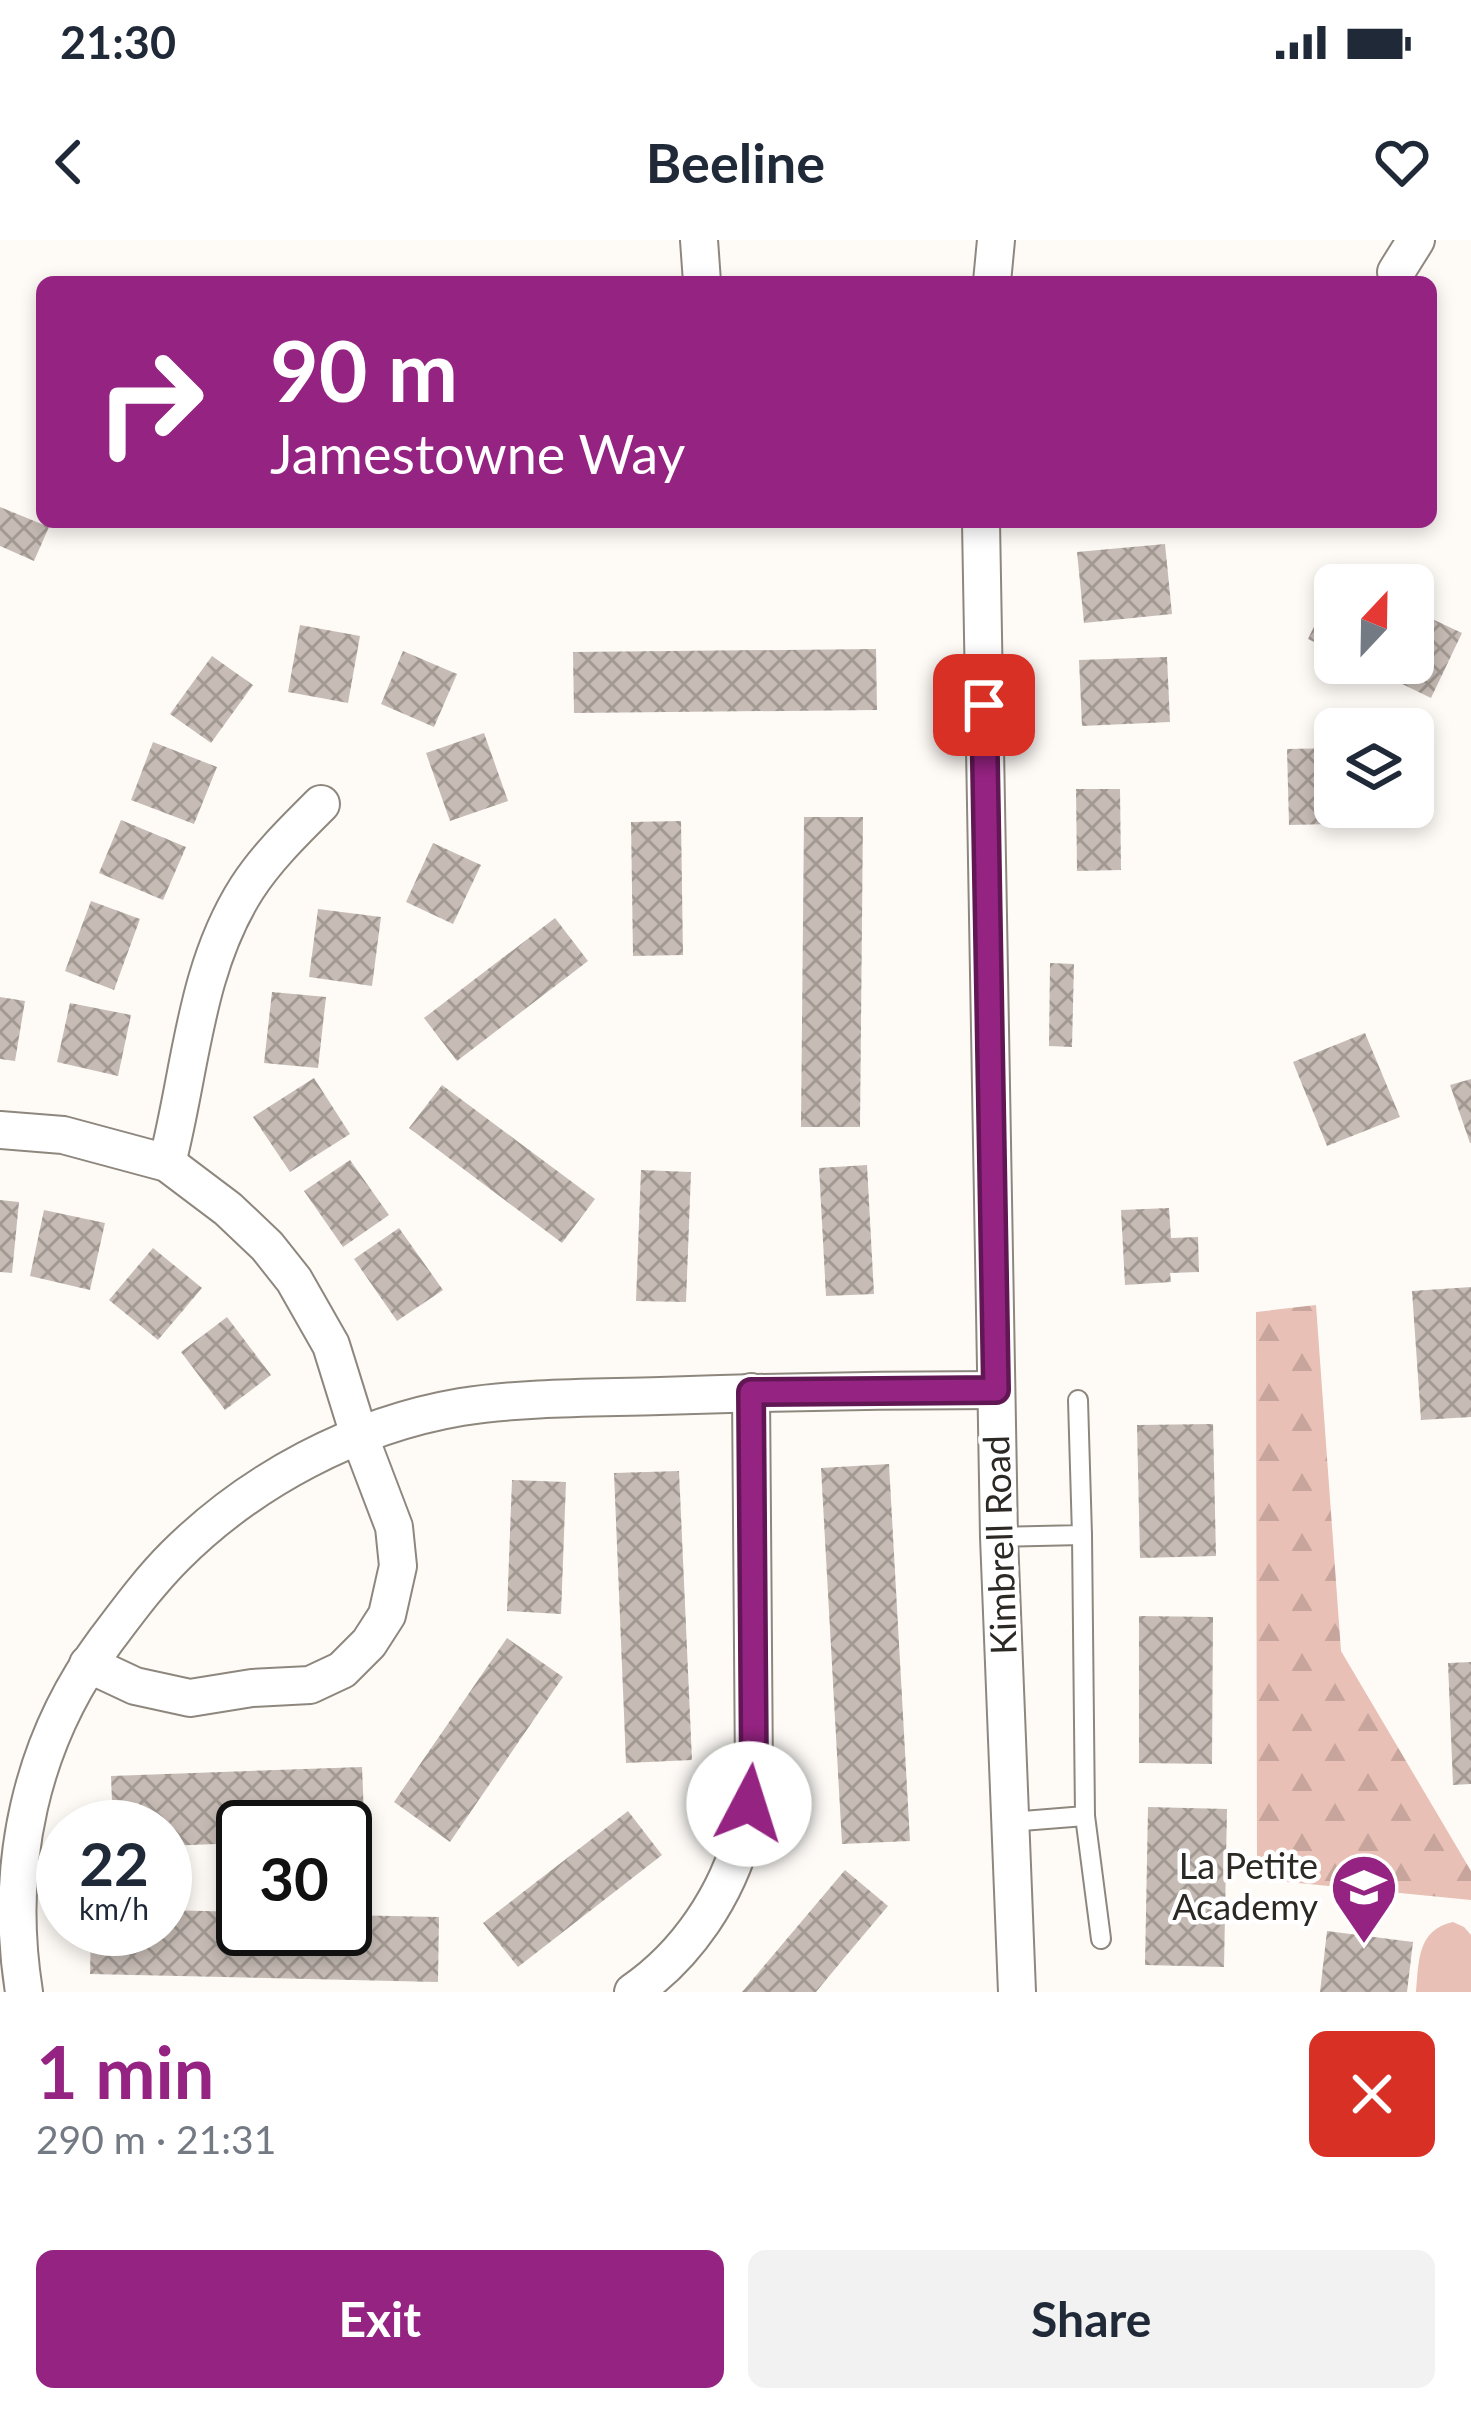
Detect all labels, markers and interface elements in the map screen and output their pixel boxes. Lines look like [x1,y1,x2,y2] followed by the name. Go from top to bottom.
[60,15,176,69] text: 21:30
[36,129,102,195] icon: back
[1369,129,1435,195] icon: heart
[646,130,825,195] text: Beeline
[270,319,458,420] text: 90 m
[72,324,228,480] icon: right
[270,421,685,486] text: Jamestowne Way
[1314,564,1434,684] north arrow
[1314,564,1434,828] map controls
[933,654,1035,756] pin
[951,672,1017,738] icon: arrive
[1314,708,1434,828] button: layers
[973,1434,1025,1656] street label: Kimbrell Road
[686,1741,812,1867] position arrow
[216,1800,372,1956] speed limit sign: 30
[79,1827,149,1899] text: 22
[1172,1843,1318,1928] place label: La Petite Academy
[1329,1852,1399,1946] school or university icon: La Petite Academy
[79,1890,149,1926] text: km/h
[36,2028,214,2114] text: 1 min
[1309,2031,1435,2157] button: close
[36,2116,276,2162] text: 290 m · 21:31
[36,2250,724,2388] button: Exit
[748,2250,1435,2388] button: Share

